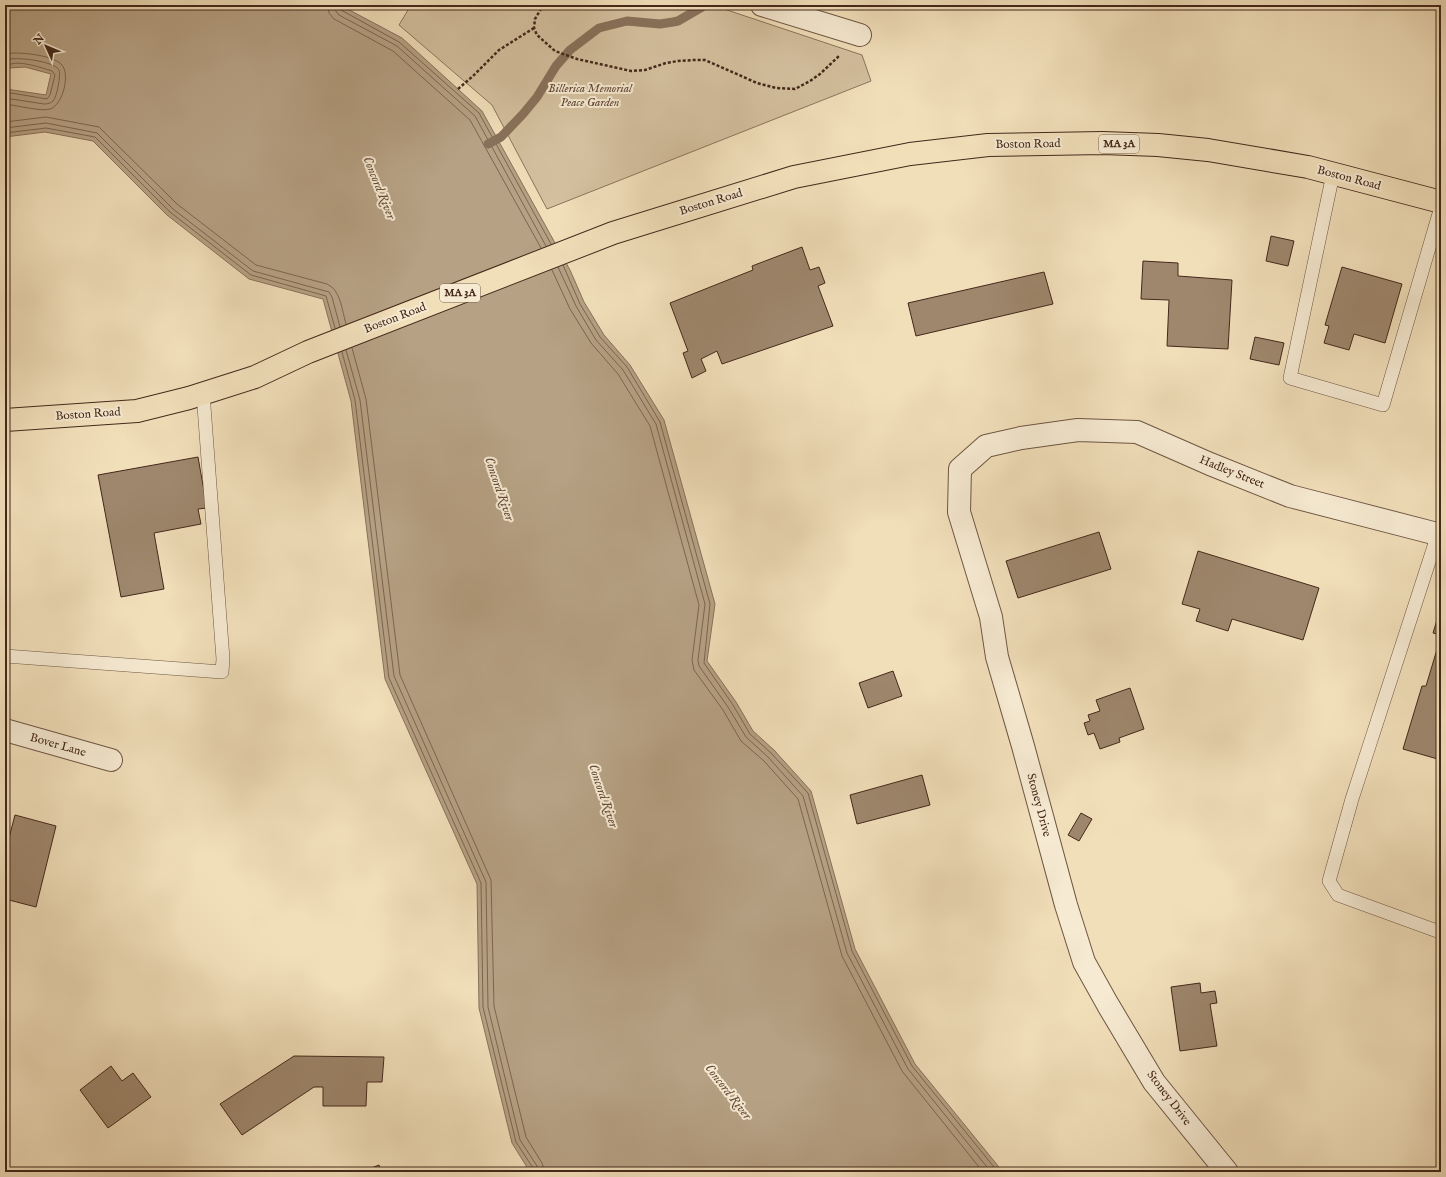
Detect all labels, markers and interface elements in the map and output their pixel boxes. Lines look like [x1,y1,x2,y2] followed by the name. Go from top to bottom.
[26,26,66,66] north arrow
[30,31,48,49] text: N
[548,81,633,110] park label: Billerica Memorial Peace Garden
[1099,135,1139,153] road number: MA 3A
[995,136,1061,152] street label: Boston Road
[359,154,400,222] water label: Concord River
[1316,162,1383,194] street label: Boston Road
[678,185,745,219] street label: Boston Road
[440,284,480,302] road number: MA 3A
[362,299,429,337] street label: Boston Road
[55,404,122,424] street label: Boston Road
[1197,452,1267,492] street label: Hadley Street
[480,455,518,524] water label: Concord River
[28,730,88,760] street label: Bover Lane
[584,762,622,831] water label: Concord River
[1023,772,1055,839] street label: Stoney Drive
[701,1061,755,1124] water label: Concord River
[1143,1068,1195,1129] street label: Stoney Drive

